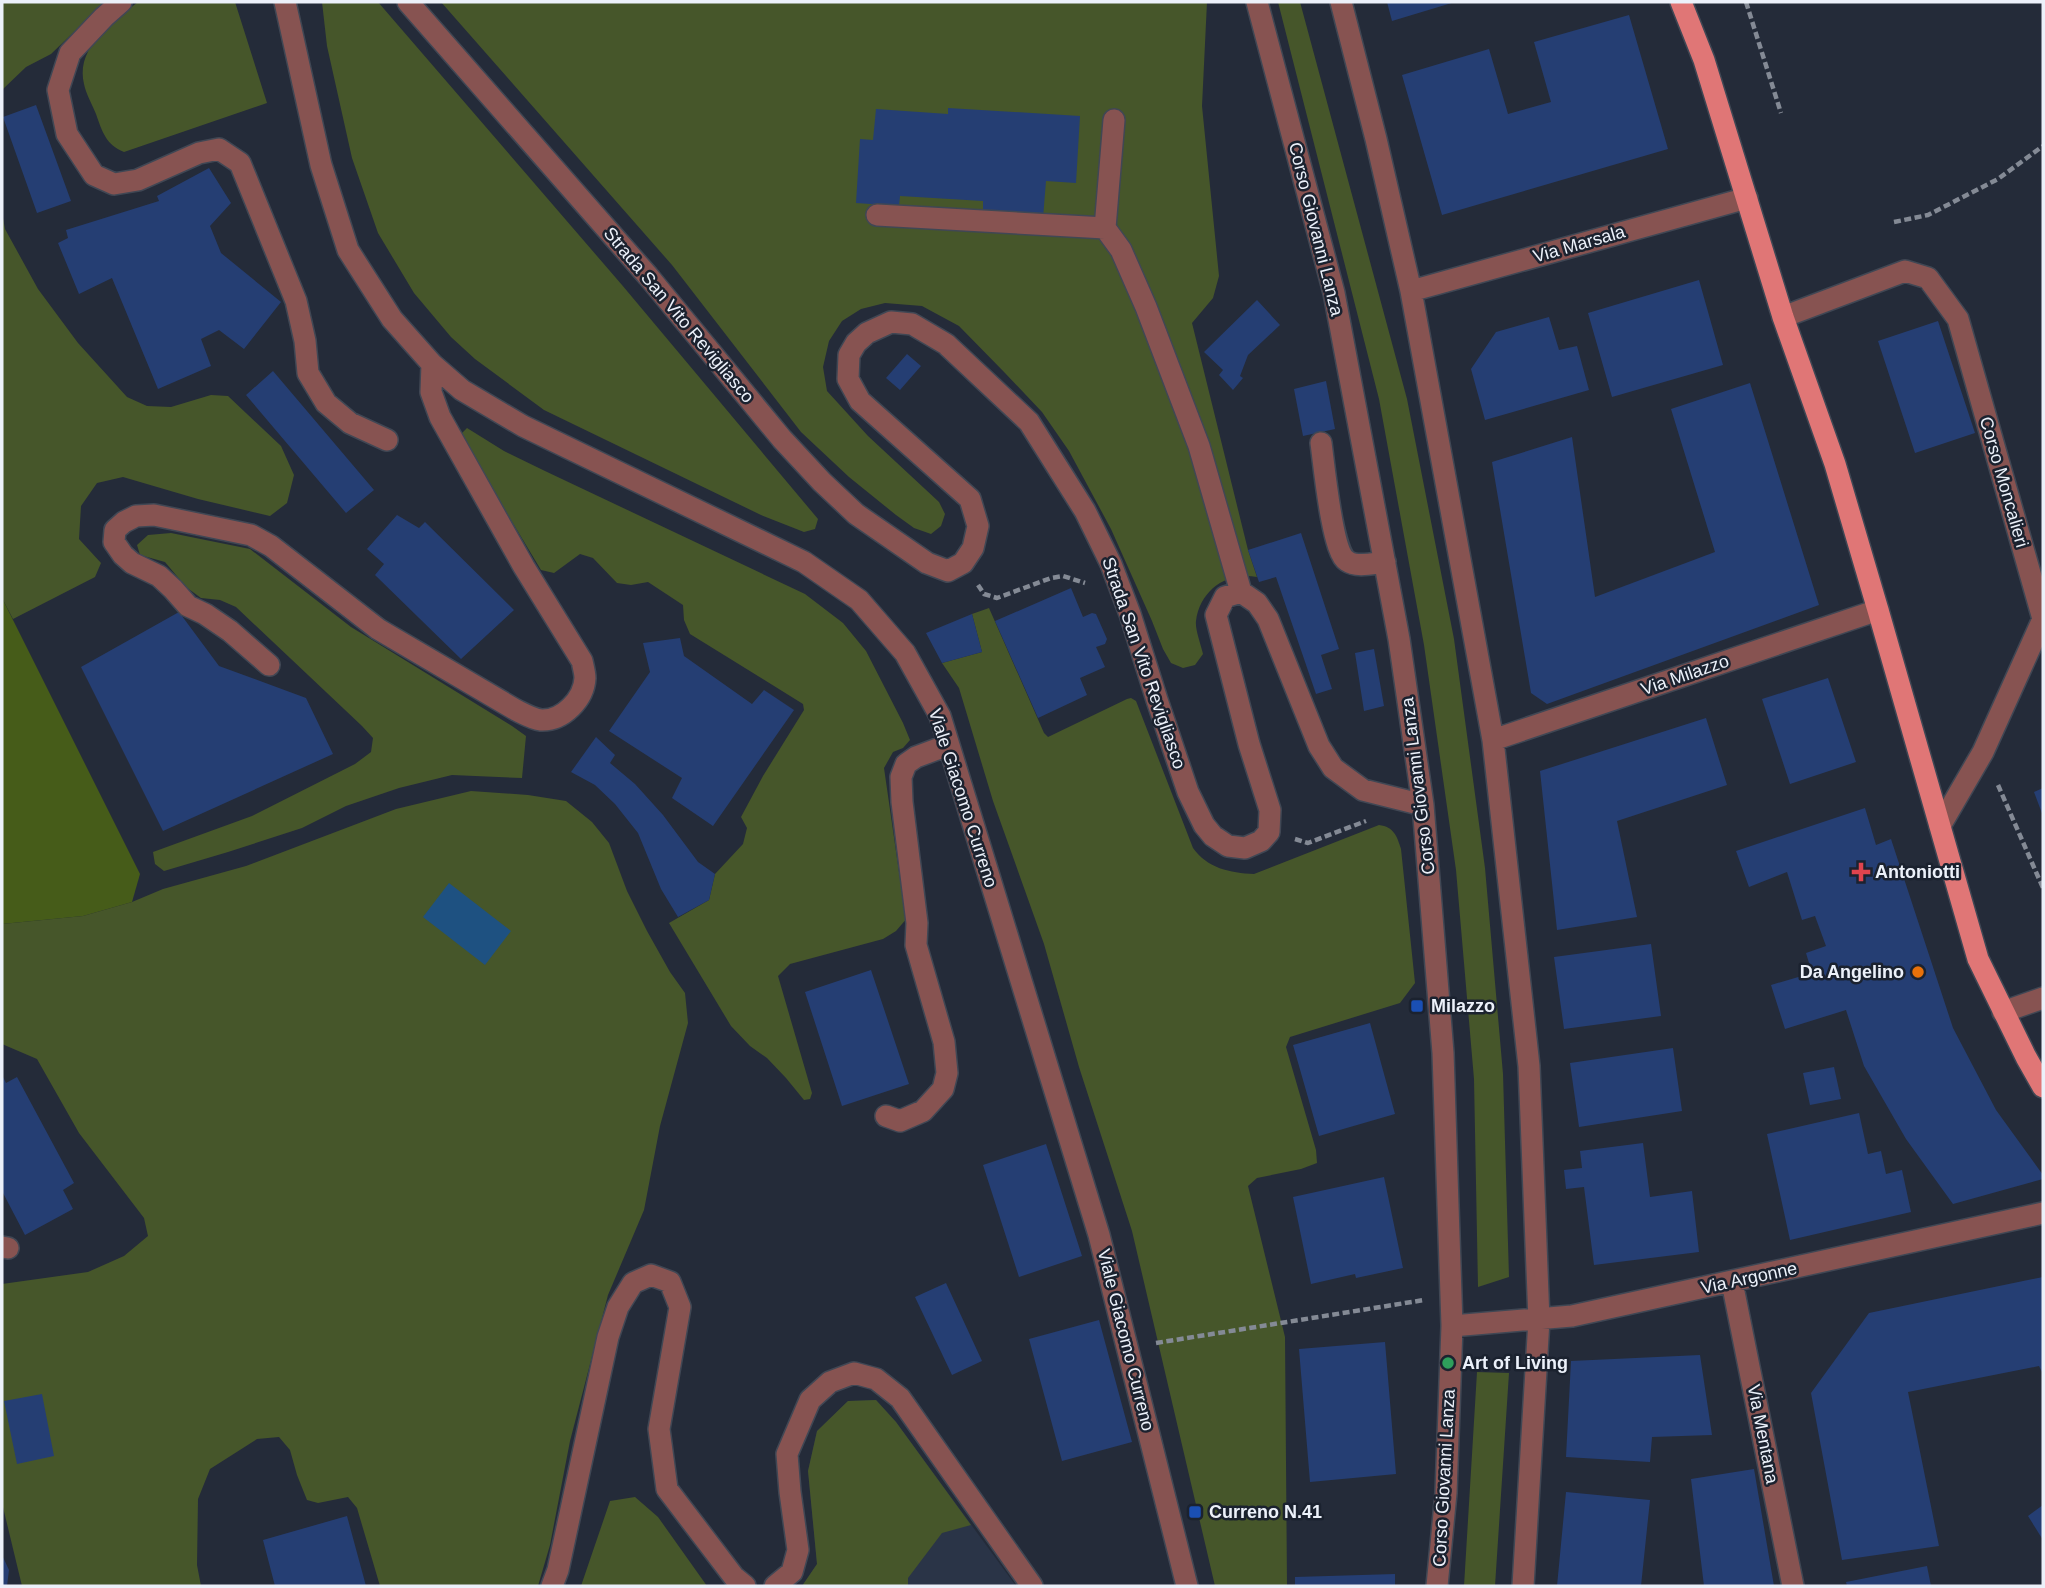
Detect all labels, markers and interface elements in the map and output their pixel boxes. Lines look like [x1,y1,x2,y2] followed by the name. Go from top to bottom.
[1285,140,1347,319] street label: Corso Giovanni Lanza
[1531,221,1628,267] street label: Via Marsala
[600,223,758,407] street label: Strada San Vito Revigliasco
[1976,414,2032,550] street label: Corso Moncalieri
[1098,554,1190,772] street label: Strada San Vito Revigliasco
[1638,651,1732,699] street label: Via Milazzo
[1397,695,1439,876] street label: Corso Giovanni Lanza
[925,706,1001,890] street label: Viale Giacomo Curreno
[1875,862,1960,882] place label: Antoniotti
[1853,864,1869,880] marker: Antoniotti
[1800,962,1904,982] place label: Da Angelino
[1910,964,1926,980] marker: Da Angelino
[1431,996,1495,1016] place label: Milazzo
[1409,998,1425,1014] marker: Milazzo
[1094,1247,1158,1433] street label: Viale Giacomo Curreno
[1699,1258,1799,1298] street label: Via Argonne
[1462,1353,1568,1373] place label: Art of Living
[1440,1355,1456,1371] marker: Art of Living
[1744,1383,1783,1486] street label: Via Mentana
[1429,1388,1459,1567] street label: Corso Giovanni Lanza
[1209,1502,1322,1522] place label: Curreno N.41
[1187,1504,1203,1520] marker: Curreno N.41

